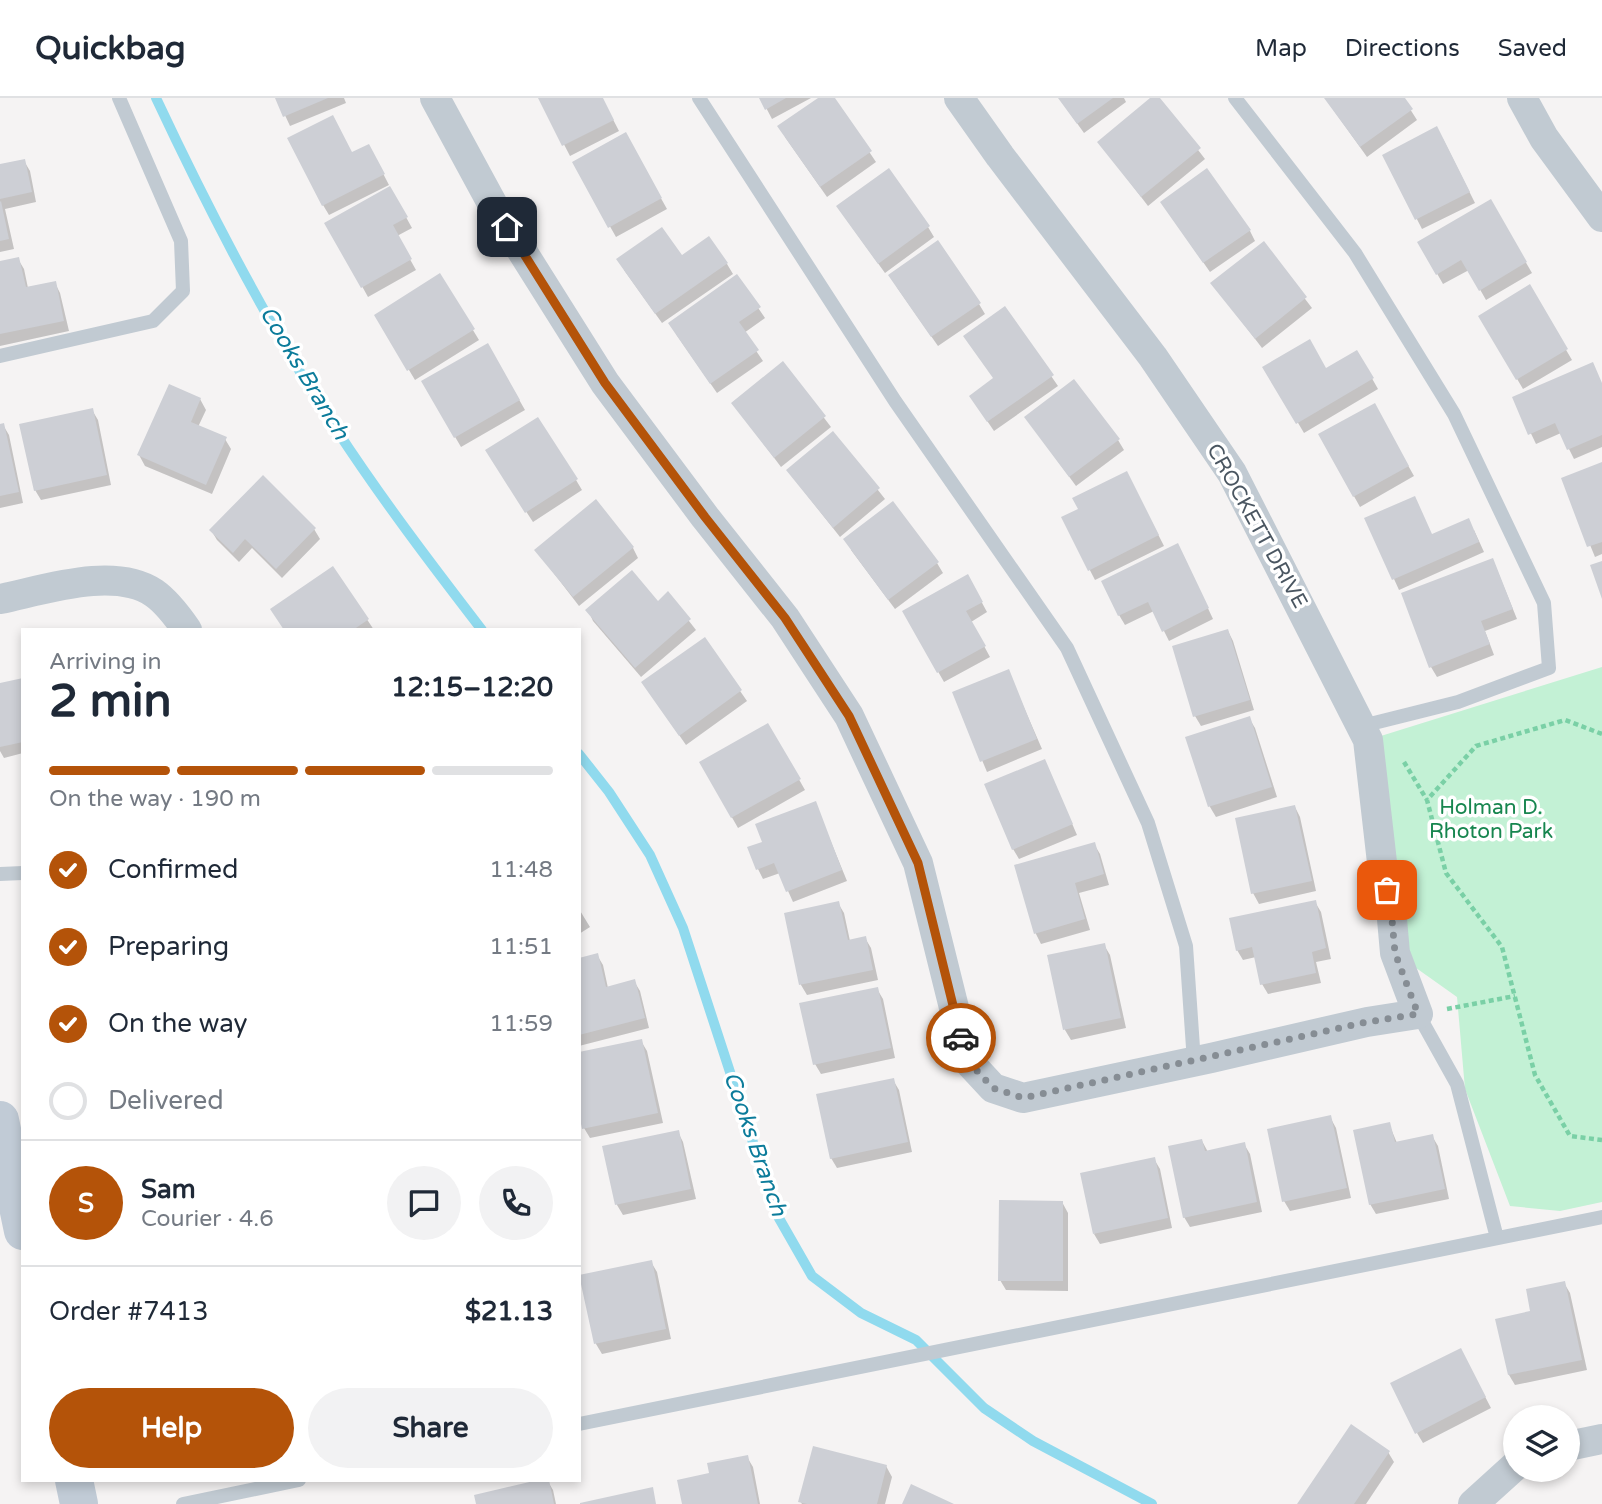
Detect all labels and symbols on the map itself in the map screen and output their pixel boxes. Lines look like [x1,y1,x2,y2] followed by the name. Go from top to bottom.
[477,197,537,257] pin
[253,301,355,446] water label: Cooks Branch
[1201,439,1313,613] street label: CROCKETT DRIVE
[1429,795,1553,844] park label: Holman D. Rhoton Park
[1357,860,1417,920] pin
[926,1003,996,1073] courier
[717,1068,793,1221] water label: Cooks Branch

